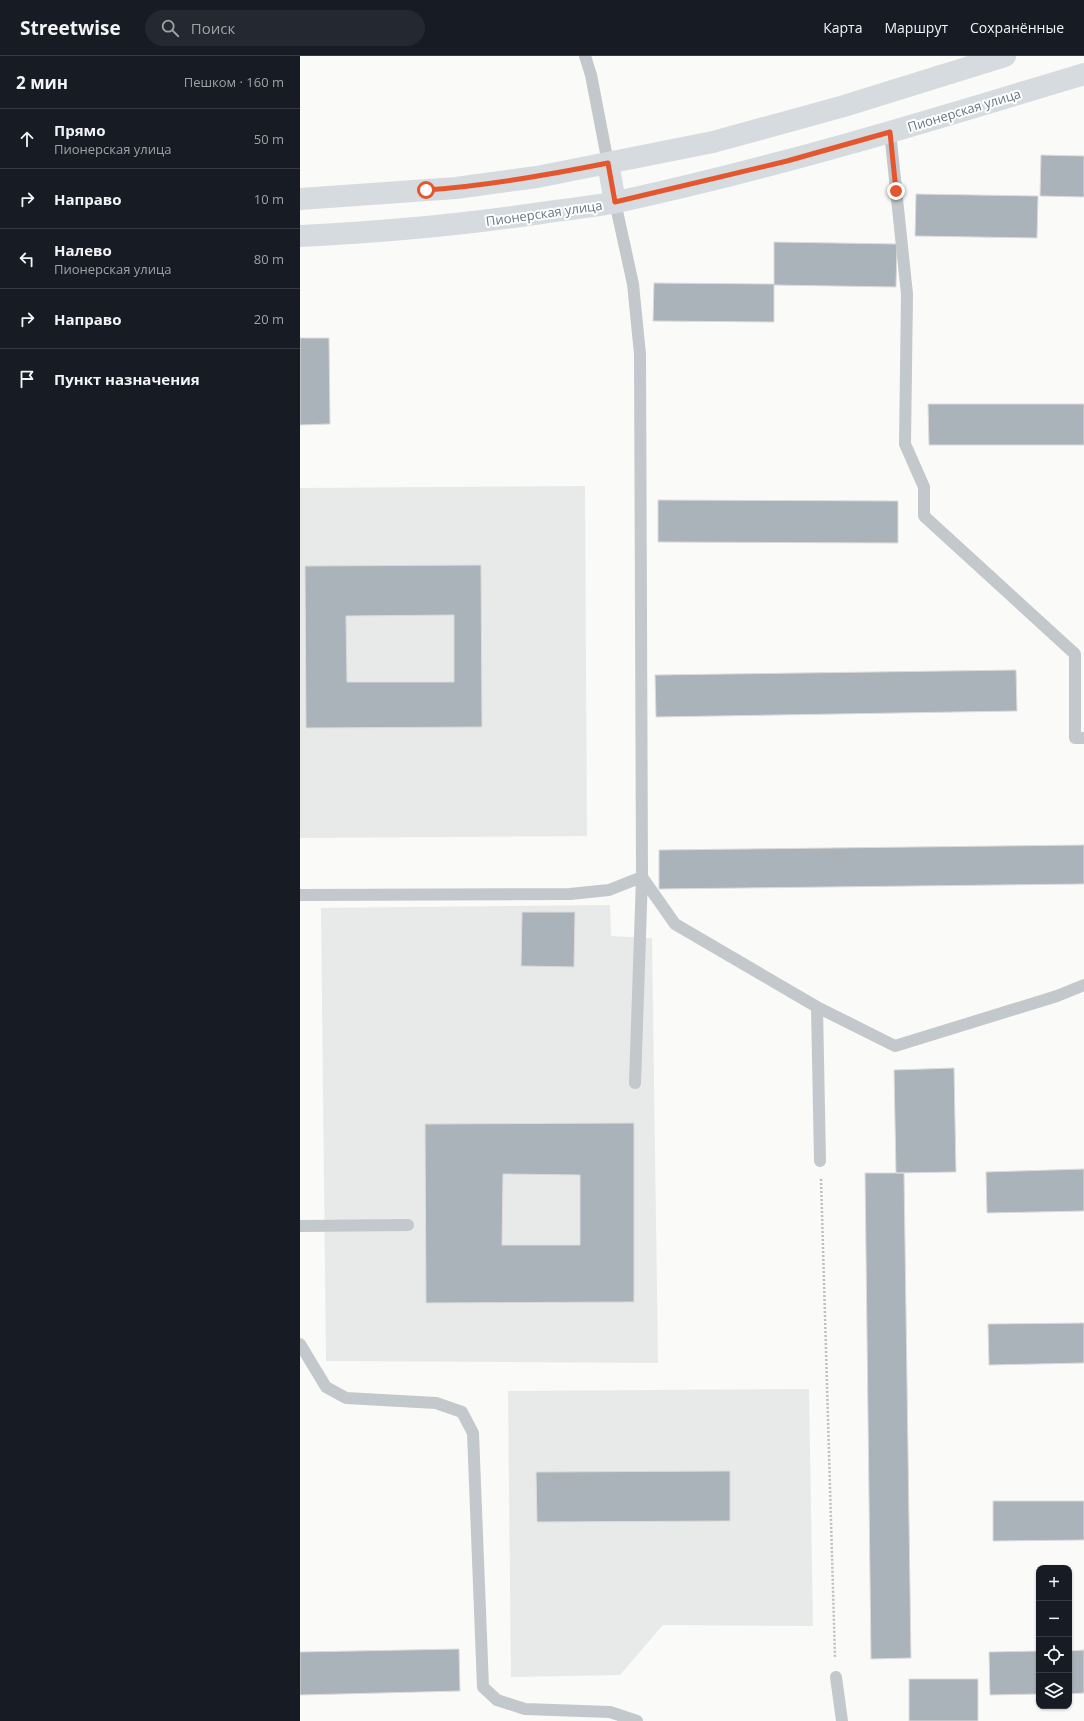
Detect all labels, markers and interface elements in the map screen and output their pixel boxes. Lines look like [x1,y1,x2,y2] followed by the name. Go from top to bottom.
[145,10,425,46] search box
[20,15,121,41] text: Streetwise
[159,17,181,39] icon: search
[191,18,235,38] text: Поиск
[823,18,862,37] text: Карта
[884,18,948,37] text: Маршрут
[970,18,1064,37] text: Сохранённые
[16,71,68,94] text: 2 мин
[184,73,284,91] text: Пешком · 160 m
[905,84,1023,136] street label: Пионерская улица
[54,120,106,140] text: Прямо
[16,128,38,150] icon: ahead
[254,130,284,148] text: 50 m
[54,140,171,158] text: Пионерская улица
[417,181,435,199] route start
[887,182,905,200] route end
[16,188,38,210] icon: right
[54,189,122,209] text: Направо
[254,190,284,208] text: 10 m
[485,196,603,230] street label: Пионерская улица
[54,240,112,260] text: Налево
[16,248,38,270] icon: left
[254,250,284,268] text: 80 m
[54,260,171,278] text: Пионерская улица
[16,308,38,330] icon: right
[54,309,122,329] text: Направо
[254,310,284,328] text: 20 m
[16,368,38,390] icon: arrive
[54,369,200,389] text: Пункт назначения
[1036,1565,1072,1709] map controls
[1036,1565,1072,1601] button: +
[1036,1601,1072,1637] button: −
[1036,1637,1072,1673] button: locate
[1036,1673,1072,1709] button: layers

